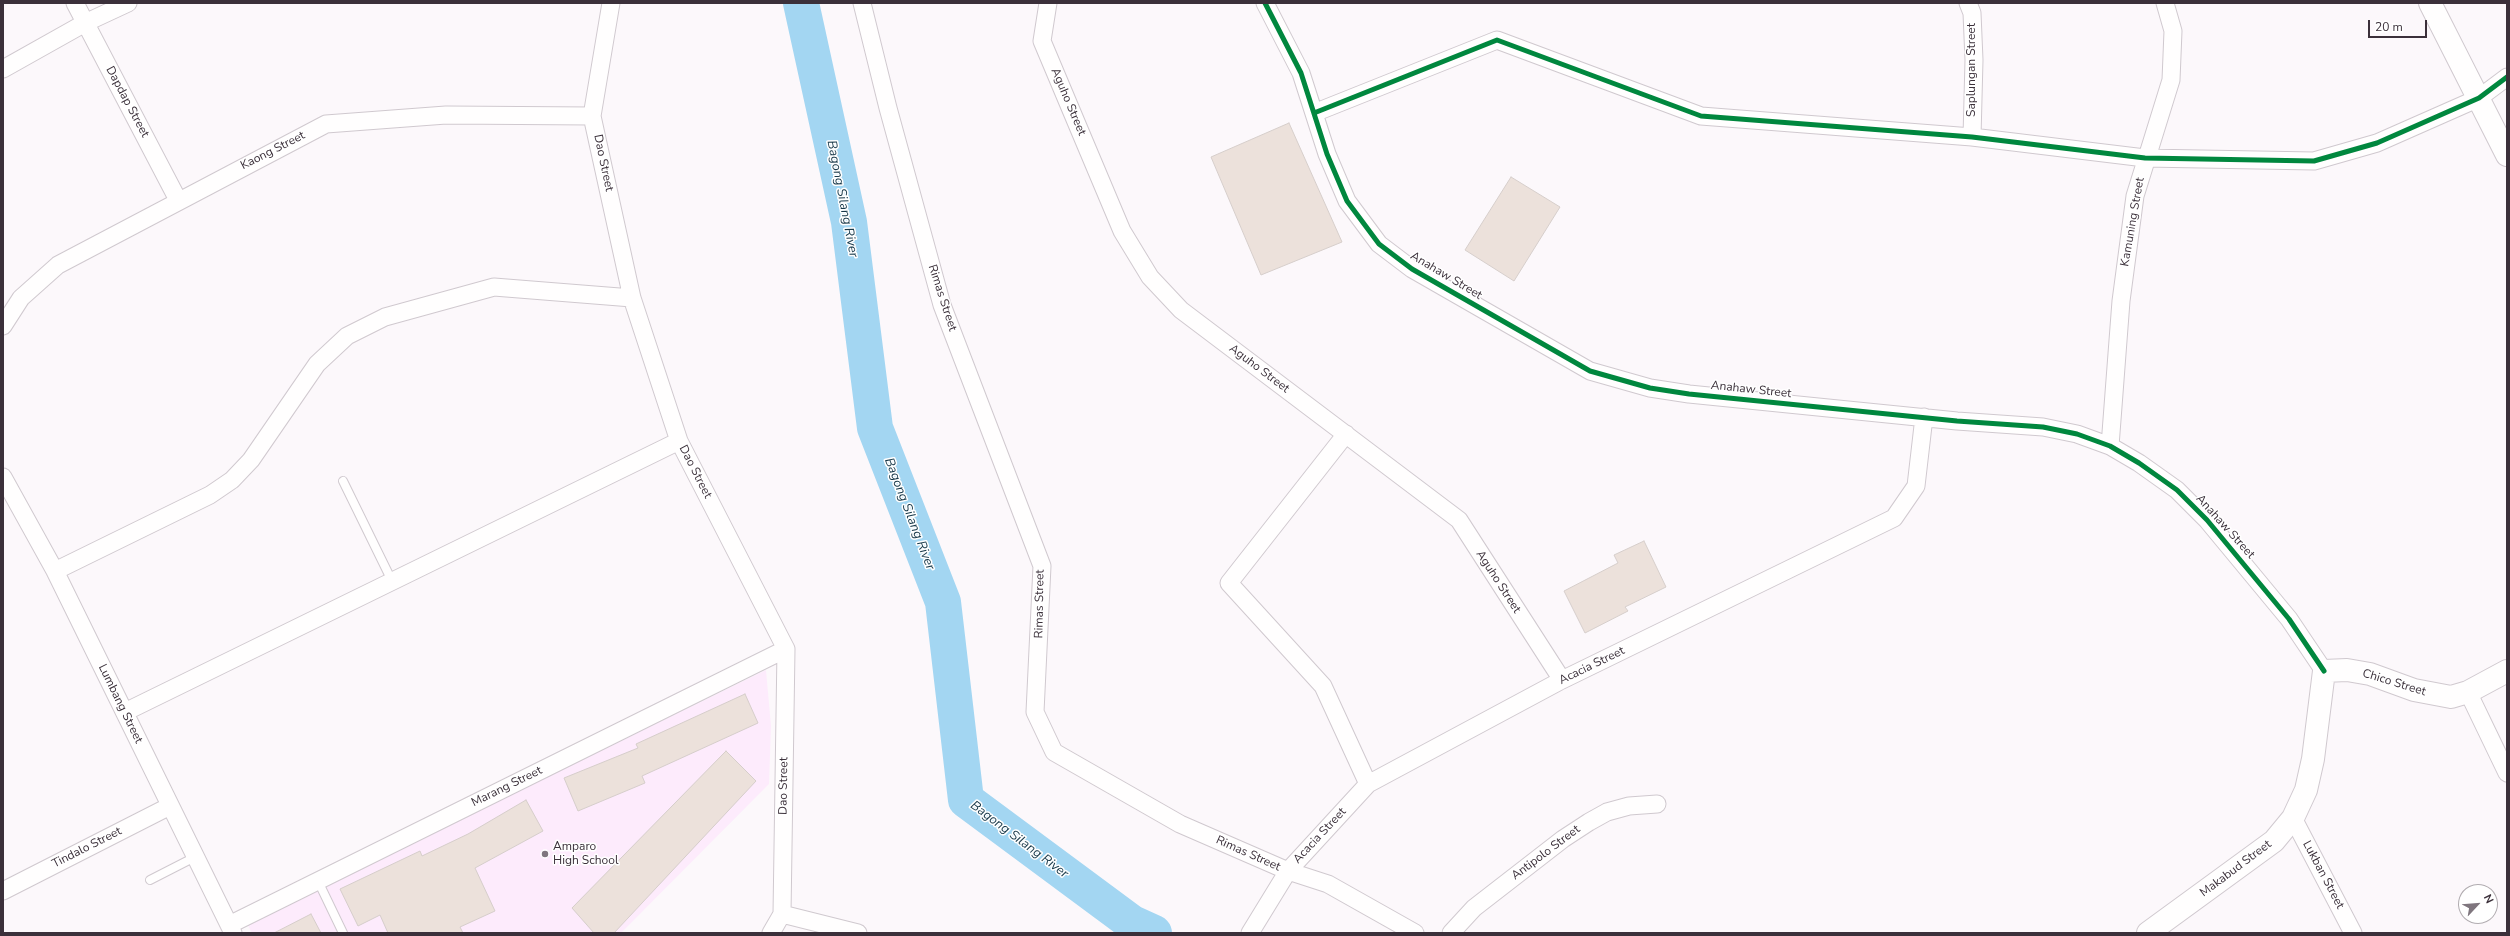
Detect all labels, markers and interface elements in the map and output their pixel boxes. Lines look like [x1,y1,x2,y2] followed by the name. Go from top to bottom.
[2370,12,2429,38] scale bar
[2375,19,2403,35] text: 20 m
[1965,23,1979,117] street label: Saplungan Street
[102,64,152,140] street label: Dapdap Street
[1047,66,1089,138] street label: Aguho Street
[238,129,308,173] street label: Kaong Street
[590,133,616,193] street label: Dao Street
[823,139,861,259] water label: Bagong Silang River
[2118,176,2148,268] street label: Kamuning Street
[1408,249,1484,303] street label: Anahaw Street
[924,263,960,333] street label: Rimas Street
[1226,342,1292,396] street label: Aguho Street
[1710,379,1792,401] street label: Anahaw Street
[675,443,715,501] street label: Dao Street
[880,456,938,572] water label: Bagong Silang River
[2193,492,2257,562] street label: Anahaw Street
[1472,548,1524,616] street label: Aguho Street
[1032,569,1048,639] street label: Rimas Street
[1557,644,1627,688] street label: Acacia Street
[95,662,145,746] street label: Lumbang Street
[2361,667,2427,699] street label: Chico Street
[776,757,792,815] street label: Dao Street
[469,764,545,810] street label: Marang Street
[967,798,1071,882] water label: Bagong Silang River
[1290,805,1350,867] street label: Acacia Street
[1509,823,1583,883] street label: Antipolo Street
[50,824,124,872] street label: Tindalo Street
[1214,833,1282,875] street label: Rimas Street
[2198,838,2274,900] street label: Makabud Street
[2299,838,2347,912] street label: Lukban Street
[553,840,618,868] place label: Amparo High School
[540,849,550,859] marker: Amparo High School
[2458,884,2498,924] north arrow
[2480,892,2497,906] text: N

